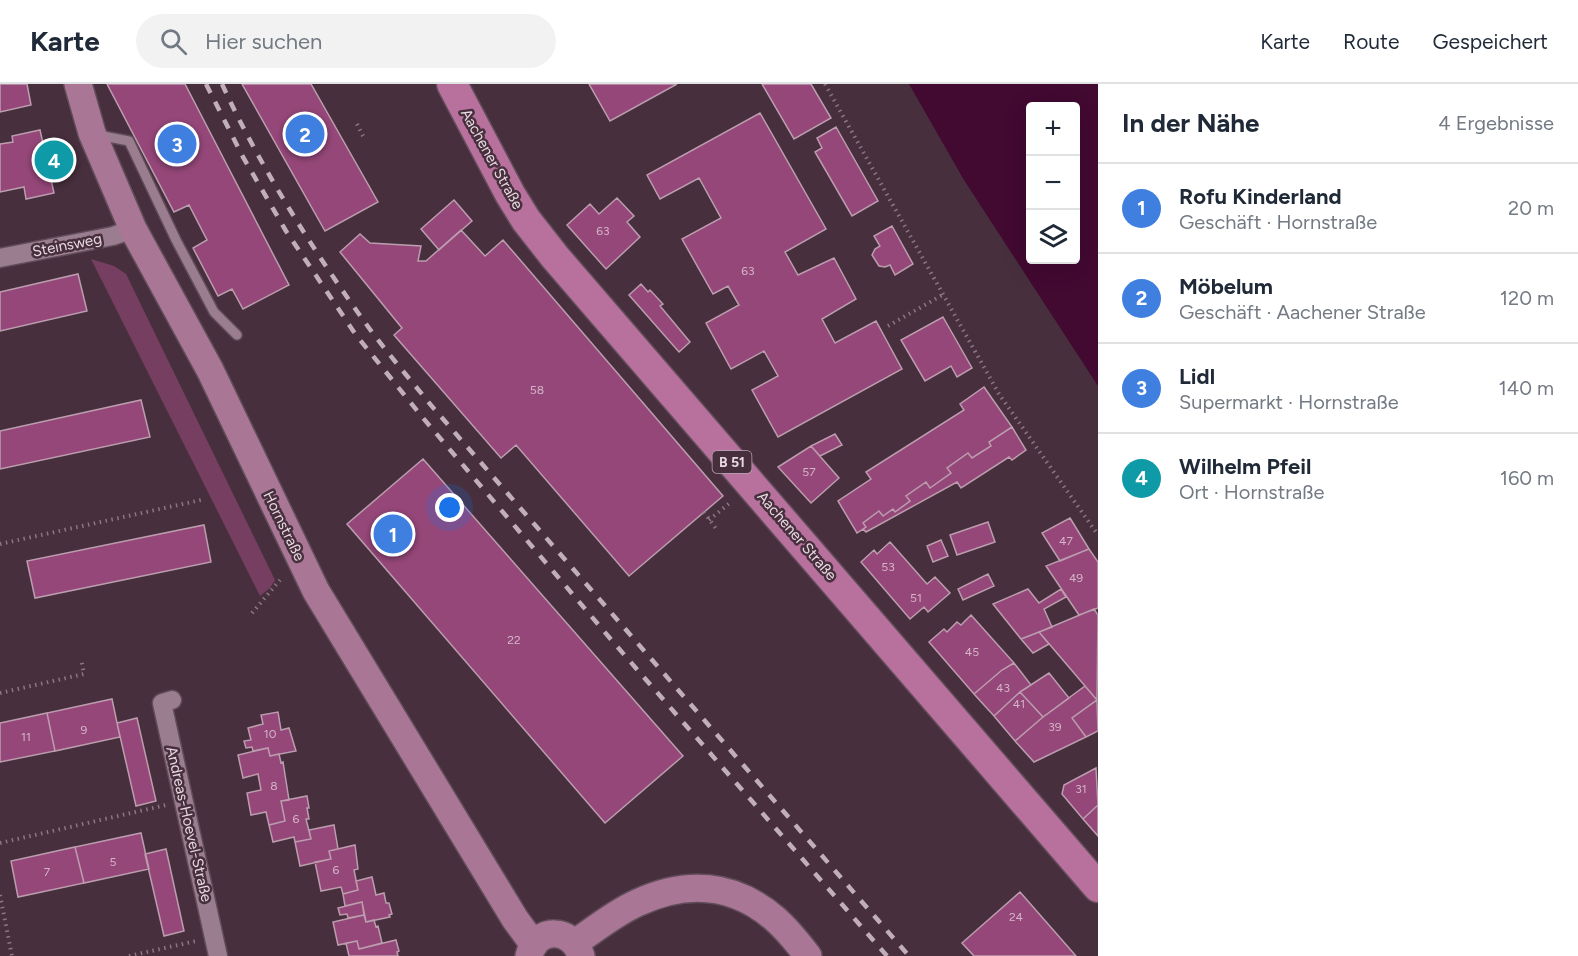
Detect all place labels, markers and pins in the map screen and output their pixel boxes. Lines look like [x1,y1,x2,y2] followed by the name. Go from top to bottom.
[286,112,324,156] pin: 2
[158,122,196,166] pin: 3
[34,138,74,182] pin: 4
[374,512,412,556] pin: 1

